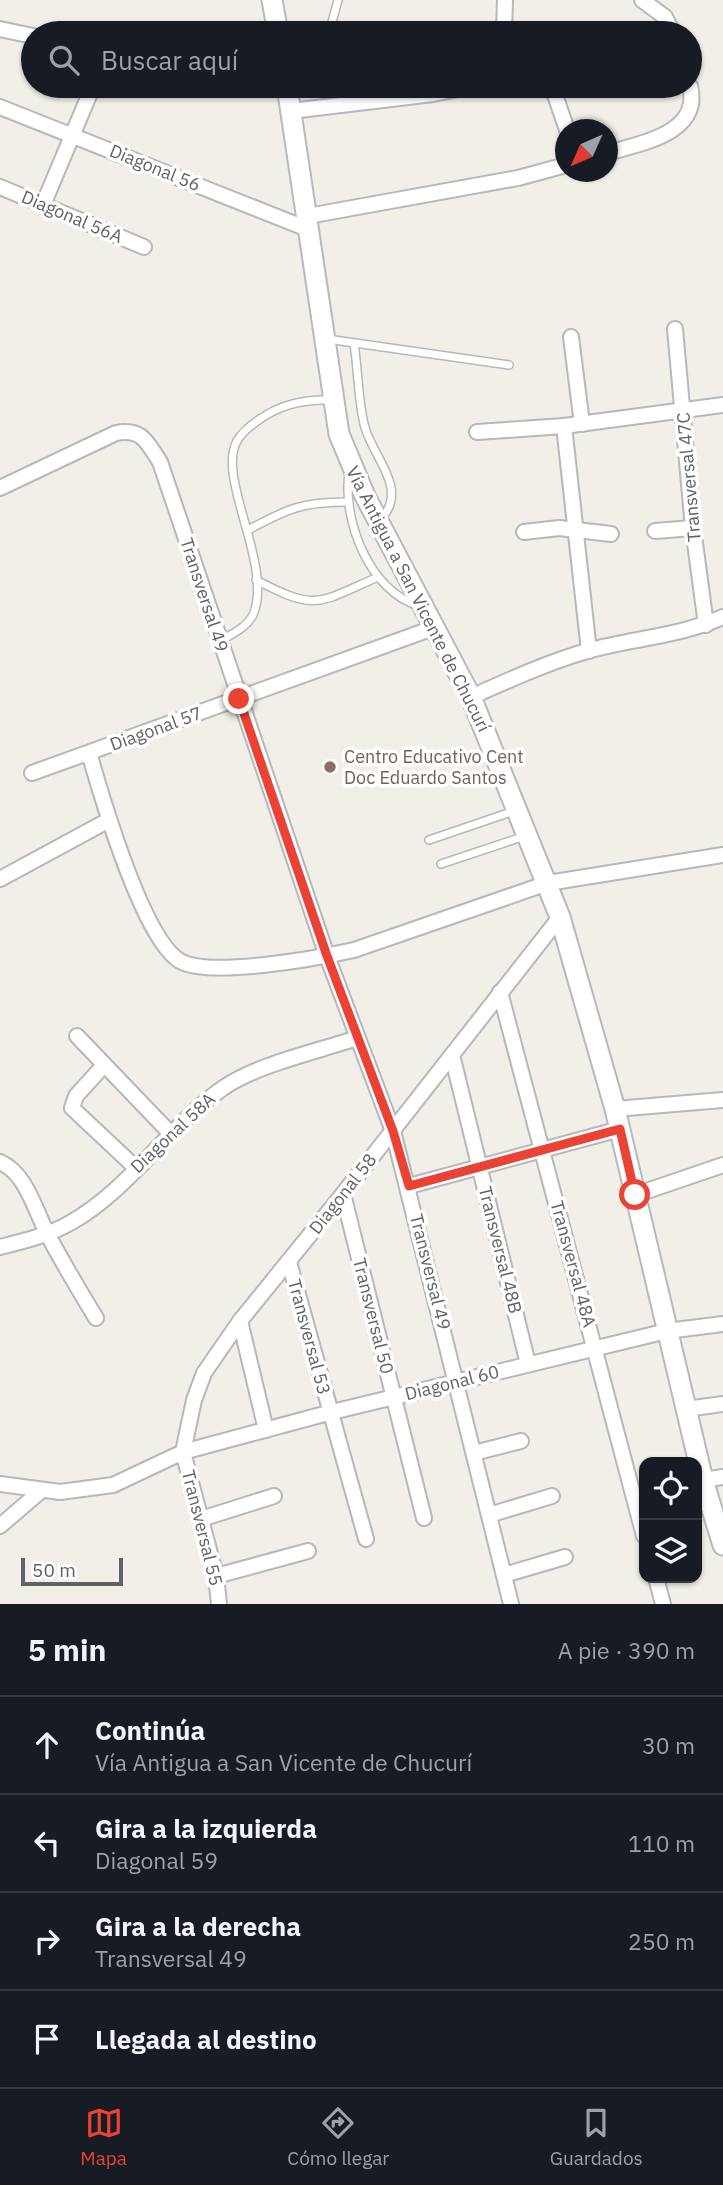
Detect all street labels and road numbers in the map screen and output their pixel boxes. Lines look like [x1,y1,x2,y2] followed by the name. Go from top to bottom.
[106,139,204,196] street label: Diagonal 56
[18,185,127,248] street label: Diagonal 56A
[671,411,706,543] street label: Transversal 47C
[341,462,496,736] street label: Vía Antigua a San Vicente de Chucurí
[175,535,234,655] street label: Transversal 49
[107,701,205,756] street label: Diagonal 57
[125,1087,220,1178] street label: Diagonal 58A
[304,1149,381,1239] street label: Diagonal 58
[474,1184,527,1316] street label: Transversal 48B
[546,1198,602,1330] street label: Transversal 48A
[405,1212,456,1332] street label: Transversal 49
[348,1256,399,1376] street label: Transversal 50
[283,1277,336,1397] street label: Transversal 53
[402,1360,501,1405] street label: Diagonal 60
[177,1468,228,1588] street label: Transversal 55

